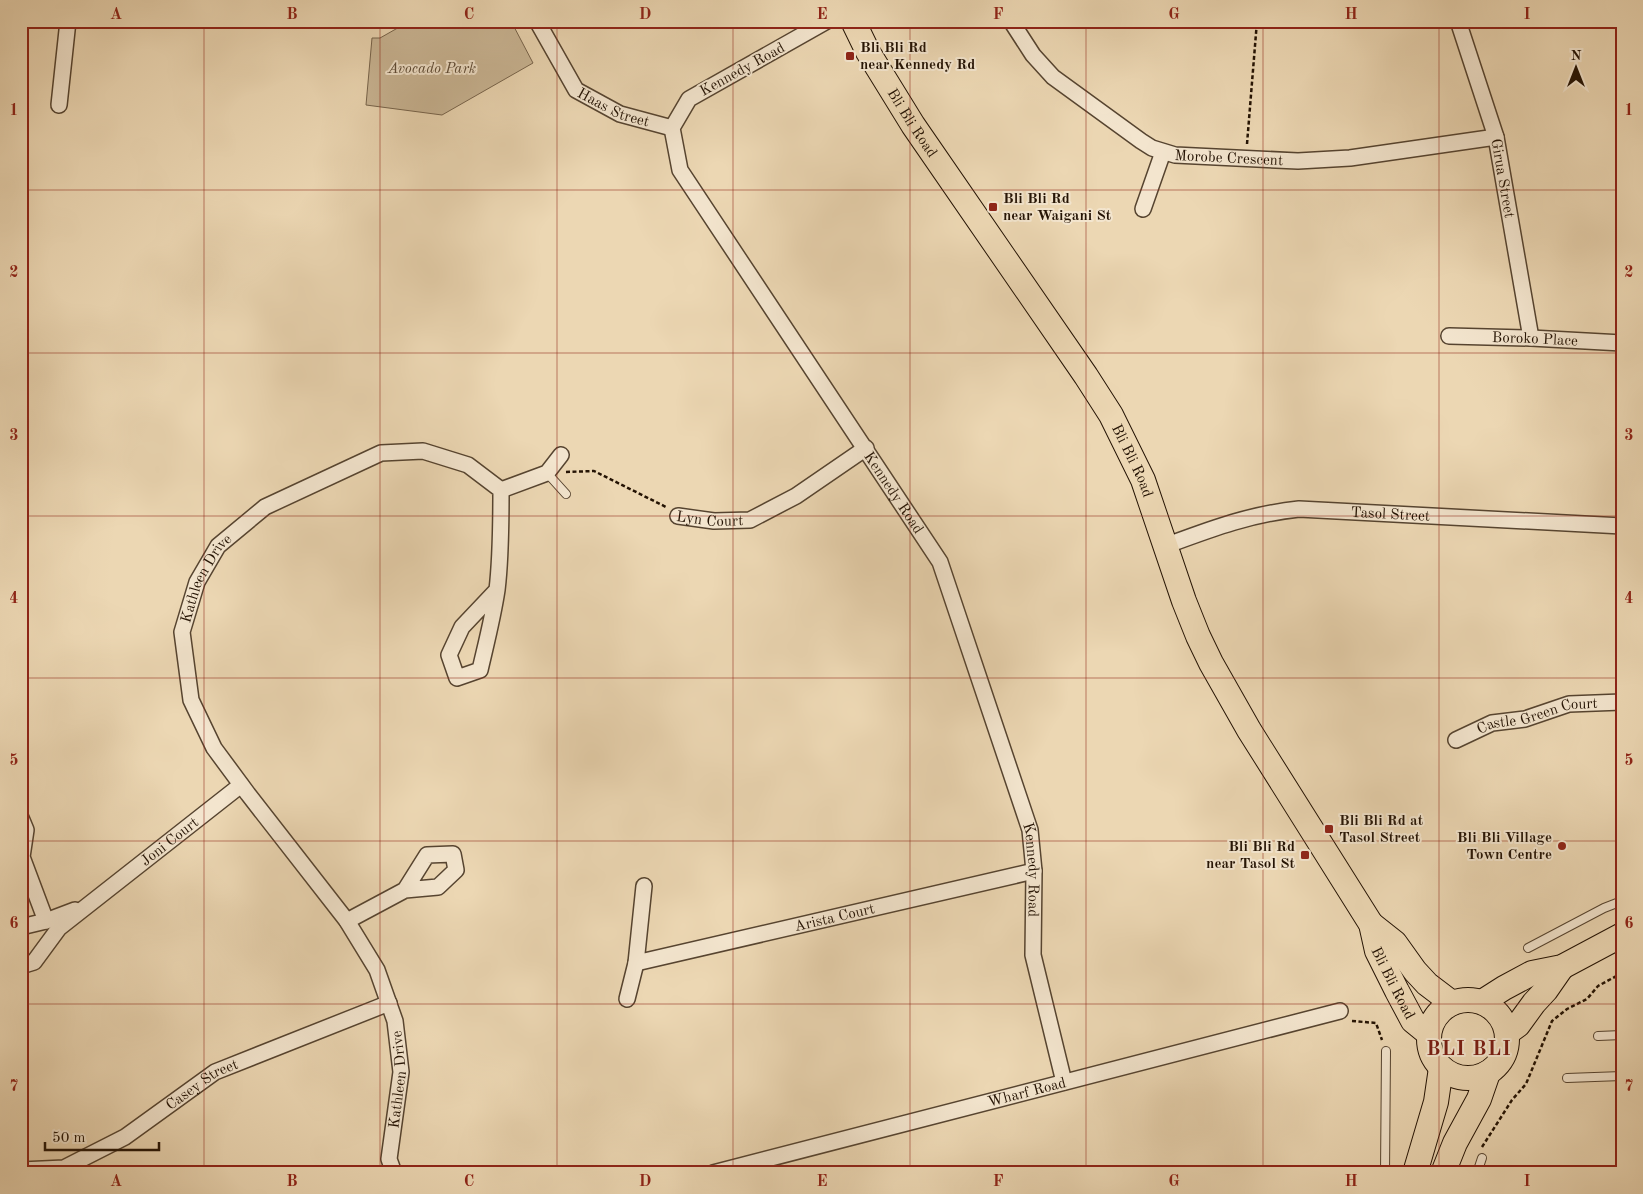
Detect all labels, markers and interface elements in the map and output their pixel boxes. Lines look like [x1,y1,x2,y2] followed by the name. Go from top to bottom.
[110,7,122,23] text: A
[286,7,298,23] text: B
[464,7,474,23] text: C
[639,7,651,23] text: D
[816,7,828,23] text: E
[993,7,1004,23] text: F
[1168,7,1180,23] text: G
[1344,7,1358,23] text: H
[1523,7,1531,23] text: I
[698,41,788,100] street label: Kennedy Road
[860,41,975,73] place label: Bli Bli Rd near Kennedy Rd
[1550,42,1600,92] north arrow
[1571,49,1582,63] text: N
[844,50,856,62] marker: Bli Bli Rd near Kennedy Rd
[387,62,476,77] park label: Avocado Park
[574,86,651,131] street label: Haas Street
[884,86,939,161] street label: Bli Bli Road
[9,103,19,119] text: 1
[1624,103,1634,119] text: 1
[1487,138,1516,220] street label: Girua Street
[1174,149,1283,169] street label: Morobe Crescent
[1003,192,1112,224] place label: Bli Bli Rd near Waigani St
[987,201,999,213] marker: Bli Bli Rd near Waigani St
[9,265,19,281] text: 2
[1624,265,1634,281] text: 2
[1492,331,1578,350] street label: Boroko Place
[1108,422,1154,500] street label: Bli Bli Road
[9,428,19,444] text: 3
[1624,428,1634,444] text: 3
[860,450,925,537] street label: Kennedy Road
[1350,506,1430,525] street label: Tasol Street
[675,510,744,530] street label: Lyn Court
[179,532,235,625] street label: Kathleen Drive
[9,591,19,607] text: 4
[1624,591,1634,607] text: 4
[1475,697,1598,738] street label: Castle Green Court
[9,753,19,769] text: 5
[1624,753,1634,769] text: 5
[1339,814,1424,846] place label: Bli Bli Rd at Tasol Street
[138,815,202,870] street label: Joni Court
[1019,821,1040,917] street label: Kennedy Road
[1323,823,1335,835] marker: Bli Bli Rd at Tasol Street
[1457,831,1552,863] place label: Bli Bli Village Town Centre
[1206,840,1296,872] place label: Bli Bli Rd near Tasol St
[1556,840,1568,852] marker: Bli Bli Village Town Centre
[1299,849,1311,861] marker: Bli Bli Rd near Tasol St
[793,902,876,935] street label: Arista Court
[9,916,19,932] text: 6
[1624,916,1634,932] text: 6
[1367,945,1417,1022] street label: Bli Bli Road
[387,1030,410,1130] street label: Kathleen Drive
[1426,1040,1512,1060] district label: BLI BLI
[164,1058,241,1114] street label: Casey Street
[986,1076,1068,1111] street label: Wharf Road
[9,1079,19,1095] text: 7
[1624,1079,1634,1095] text: 7
[45,1119,159,1151] scale bar
[52,1131,86,1146] text: 50 m
[110,1174,122,1190] text: A
[286,1174,298,1190] text: B
[464,1174,474,1190] text: C
[639,1174,651,1190] text: D
[816,1174,828,1190] text: E
[993,1174,1004,1190] text: F
[1168,1174,1180,1190] text: G
[1344,1174,1358,1190] text: H
[1523,1174,1531,1190] text: I

